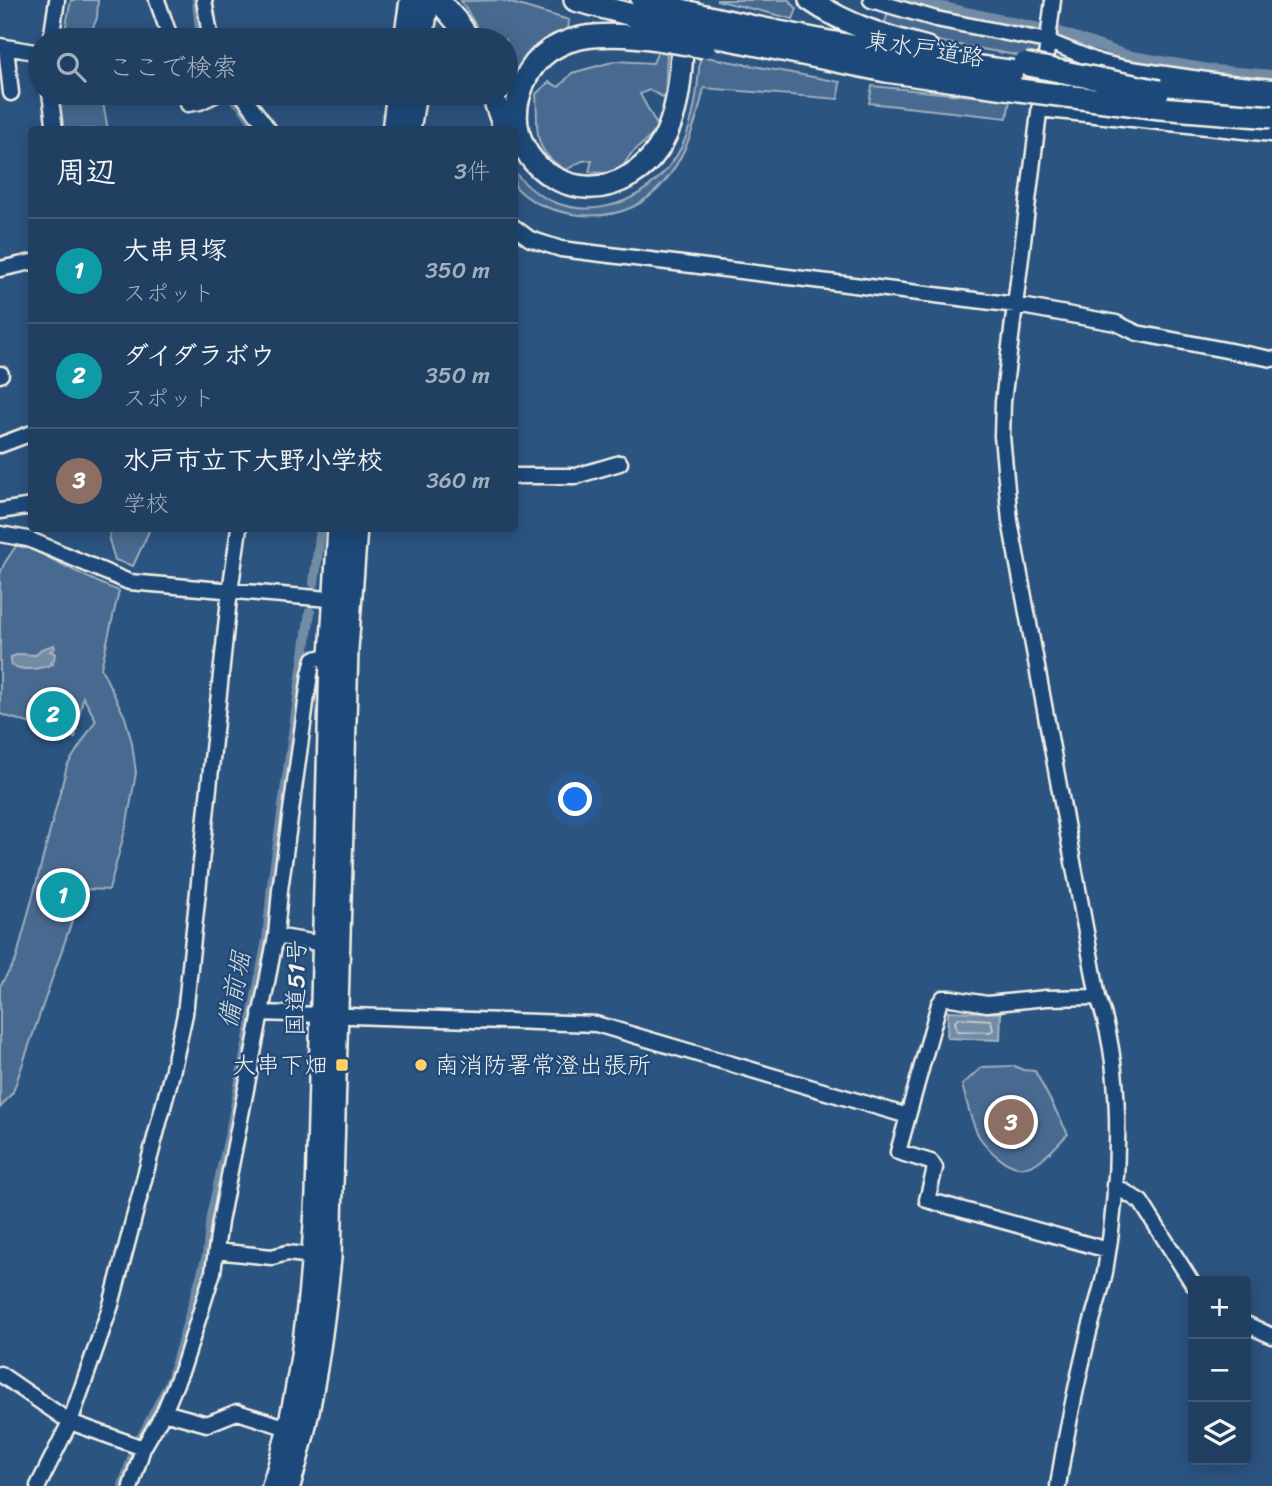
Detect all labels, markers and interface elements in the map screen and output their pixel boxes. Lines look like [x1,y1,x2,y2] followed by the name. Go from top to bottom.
[862,19,988,79] street label: 東水戸道路
[28,28,518,105] search box
[108,44,238,90] text: ここで検索
[52,48,90,86] icon: search
[56,145,116,199] text: 周辺
[454,151,490,192] text: 3件
[123,227,227,273] text: 大串貝塚
[74,250,84,291] text: 1
[425,250,490,291] text: 350 m
[123,273,215,314] text: スポット
[123,332,275,378] text: ダイダラボウ
[72,355,86,396] text: 2
[425,355,490,396] text: 350 m
[123,378,215,419] text: スポット
[123,437,383,483] text: 水戸市立下大野小学校
[73,460,85,501] text: 3
[426,460,490,501] text: 360 m
[123,483,169,524] text: 学校
[30,688,76,740] pin: 2
[558,782,592,816] your location
[40,869,86,921] pin: 1
[274,939,318,1037] street label: 国道51号
[204,945,264,1033] water label: 備前堀
[232,1044,328,1086] place label: 大串下畑
[435,1044,651,1086] place label: 南消防署常澄出張所
[334,1057,350,1073] marker: 大串下畑
[413,1057,429,1073] marker: 南消防署常澄出張所
[988,1096,1034,1148] pin: 3
[1188,1276,1251,1465] map controls
[1188,1276,1251,1339] button: +
[1188,1339,1251,1402] button: −
[1188,1402,1251,1465] button: layers

